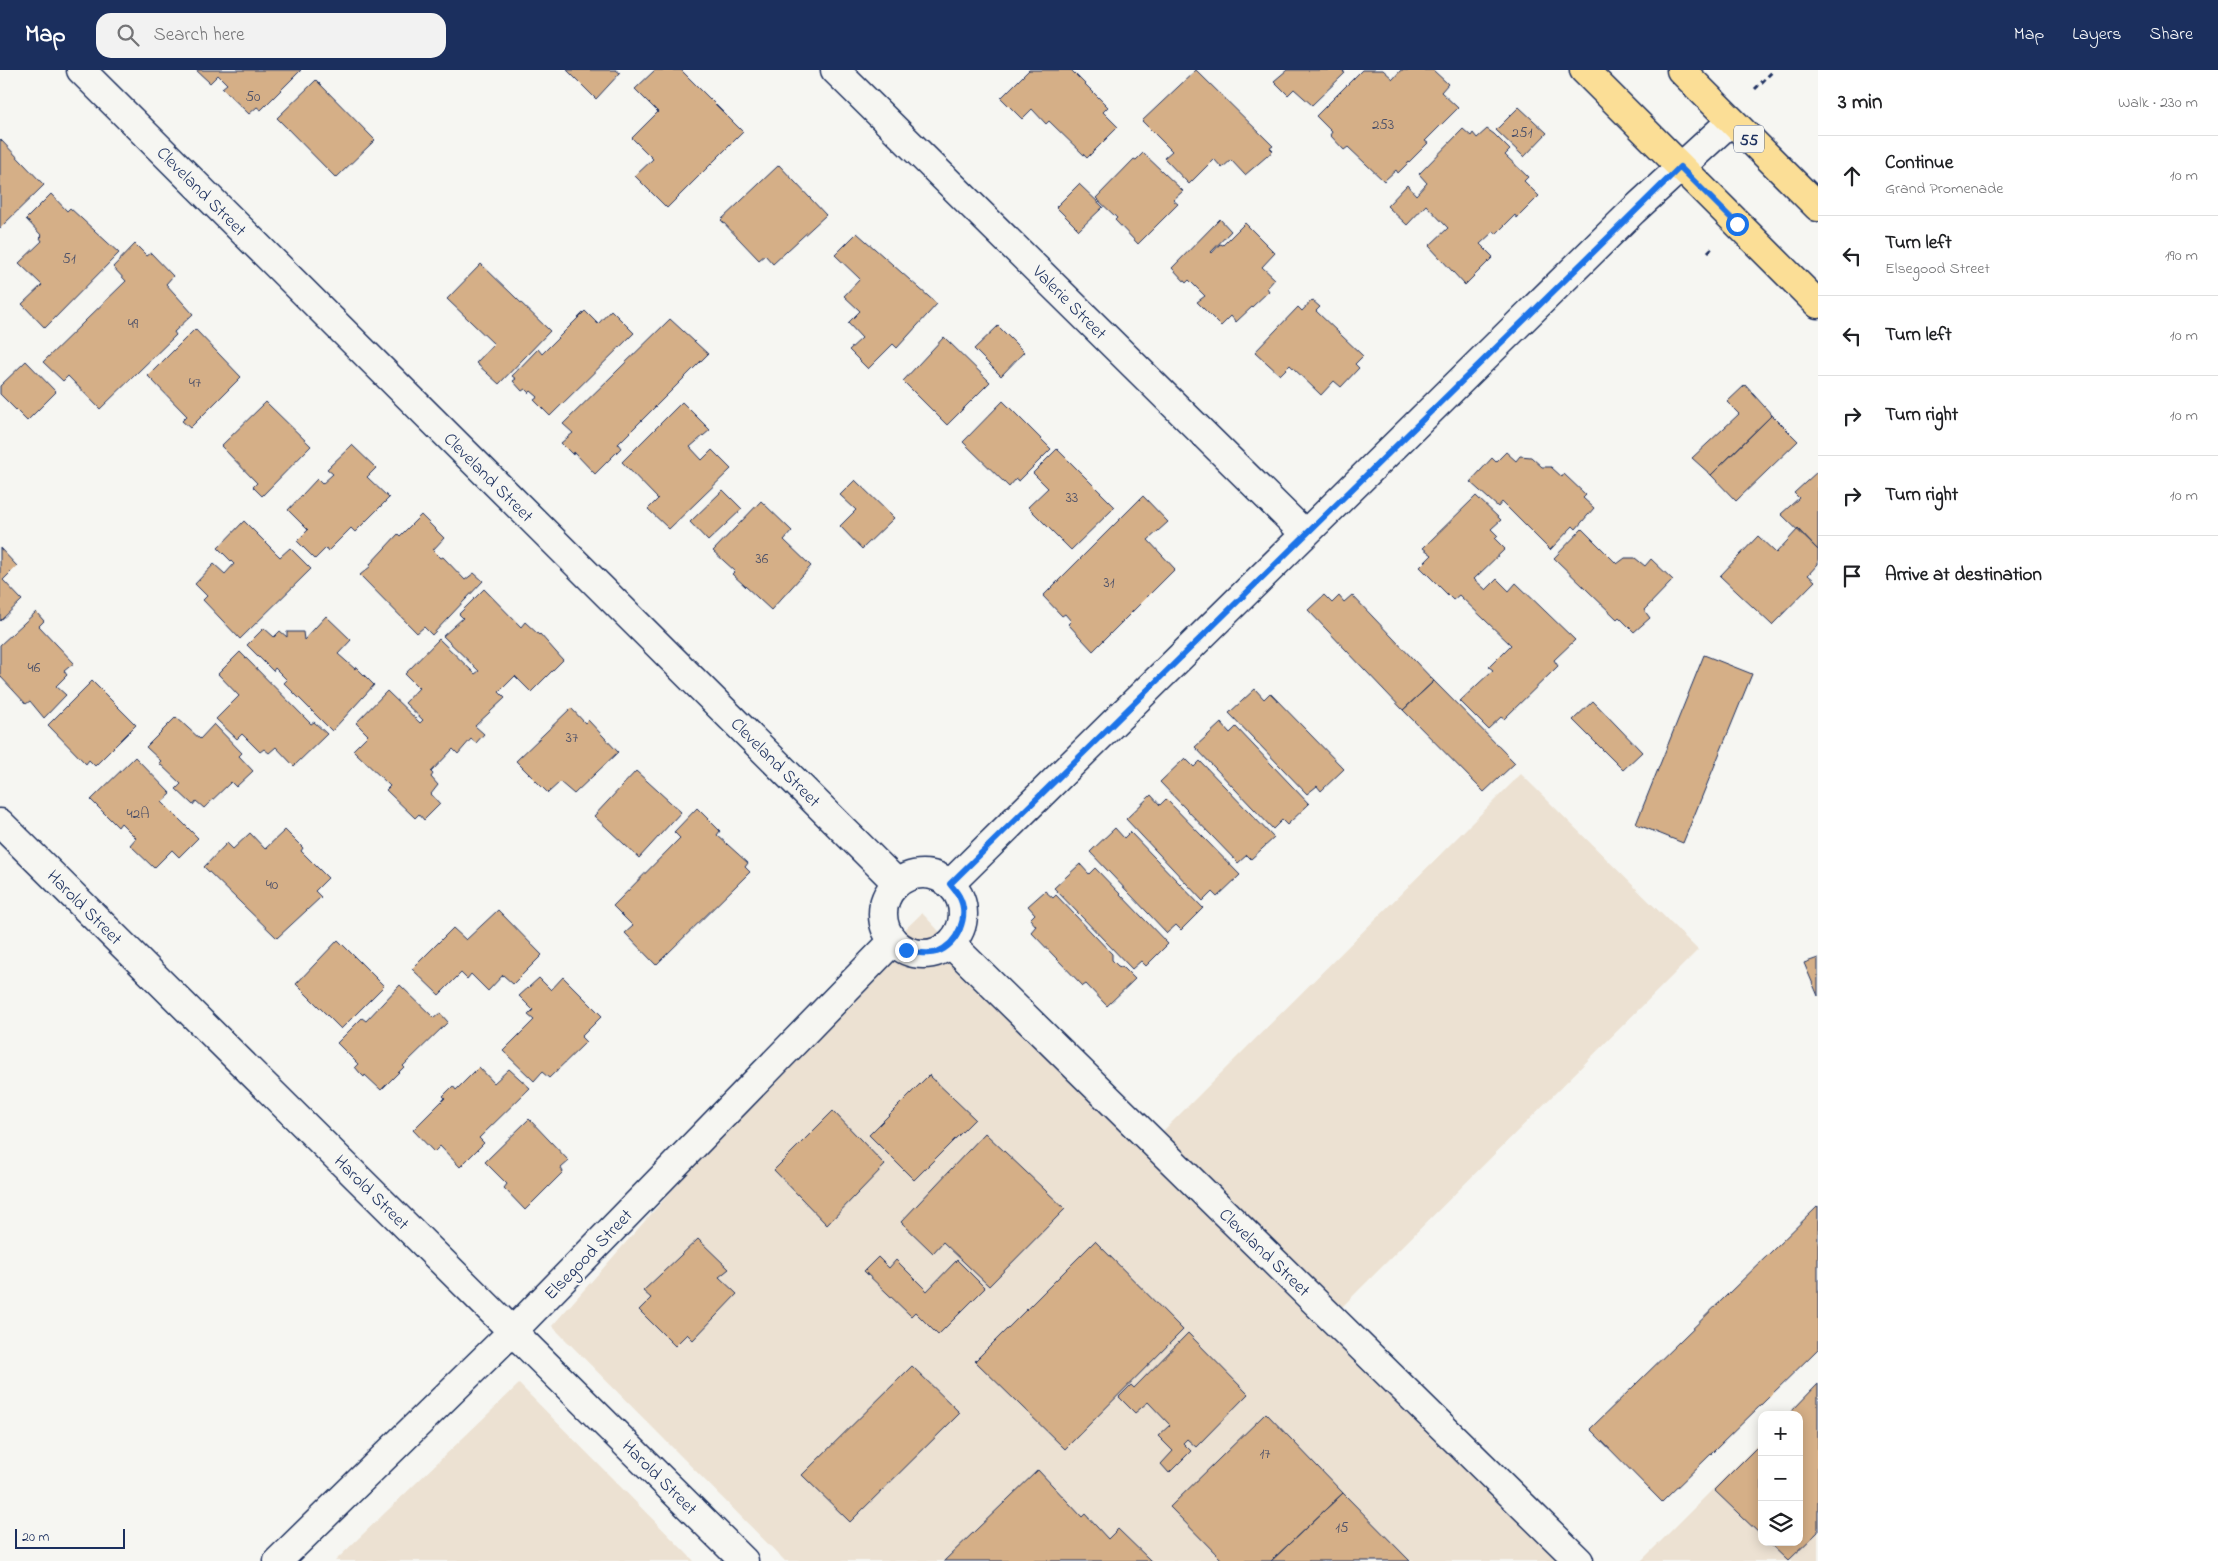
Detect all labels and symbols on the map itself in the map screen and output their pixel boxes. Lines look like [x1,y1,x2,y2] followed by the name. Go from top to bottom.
[245,86,261,108] house number: 50
[1372,114,1394,136] house number: 253
[1512,122,1533,144] house number: 251
[1734,126,1764,152] road number: 55
[150,141,252,243] street label: Cleveland Street
[1726,213,1749,236] route start
[62,248,76,270] house number: 51
[1025,260,1112,347] street label: Valerie Street
[128,313,139,335] house number: 49
[189,372,201,394] house number: 47
[437,427,539,529] street label: Cleveland Street
[1066,487,1078,509] house number: 33
[756,548,769,570] house number: 36
[1104,572,1115,594] house number: 31
[28,657,41,679] house number: 46
[724,712,826,814] street label: Cleveland Street
[566,727,578,749] house number: 37
[127,803,149,825] house number: 42A
[40,865,127,952] street label: Harold Street
[266,874,279,896] house number: 40
[895,939,918,962] route end
[327,1150,414,1237] street label: Harold Street
[1212,1203,1315,1304] street label: Cleveland Street
[539,1204,640,1308] street label: Elsegood Street
[615,1435,702,1522] street label: Harold Street
[1260,1443,1270,1465] house number: 17
[1335,1517,1349,1539] house number: 15
[15,1526,125,1549] scale bar

